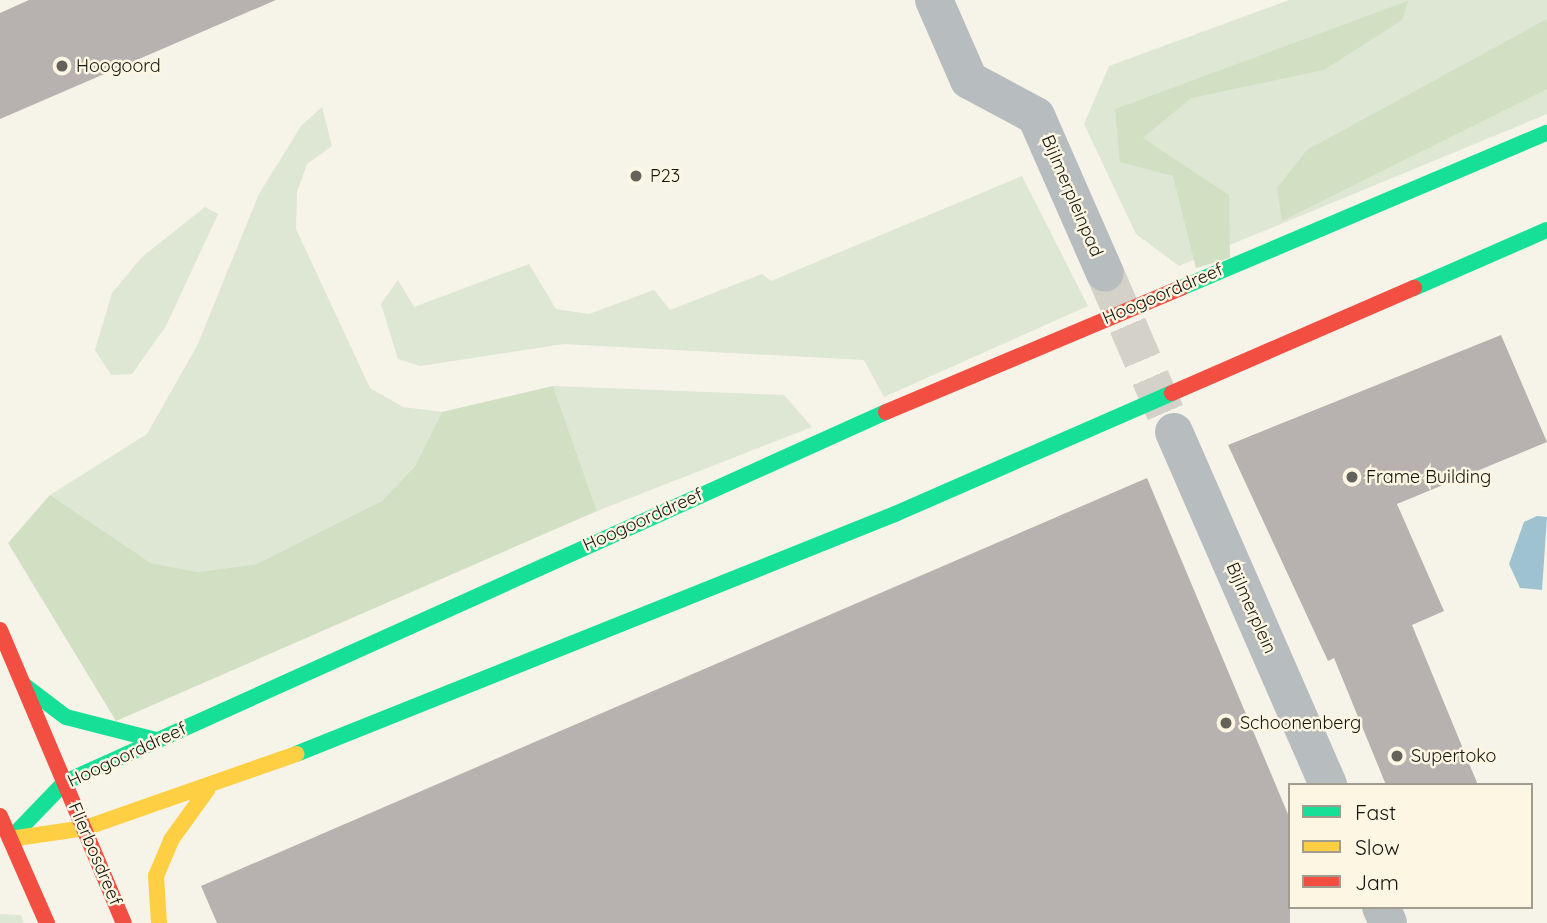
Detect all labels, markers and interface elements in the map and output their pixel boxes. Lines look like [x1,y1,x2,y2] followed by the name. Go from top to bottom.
[76,55,161,77] place label: Hoogoord
[54,58,70,74] marker: Hoogoord
[1037,132,1107,260] street label: Bijlmerpleinpad
[650,165,680,187] place label: P23
[628,168,644,184] marker: P23
[1099,259,1227,329] street label: Hoogoorddreef
[1366,466,1491,488] place label: Frame Building
[1344,469,1360,485] marker: Frame Building
[580,484,706,556] street label: Hoogoorddreef
[1221,559,1281,657] street label: Bijlmerplein
[1240,712,1361,734] place label: Schoonenberg
[1218,715,1234,731] marker: Schoonenberg
[64,718,190,792] street label: Hoogoorddreef
[1411,745,1496,767] place label: Supertoko
[1389,748,1405,764] marker: Supertoko
[1288,783,1533,909] legend
[64,799,126,909] street label: Flierbosdreef
[1355,799,1396,825] text: Fast
[1355,834,1400,860] text: Slow
[1355,869,1399,895] text: Jam

